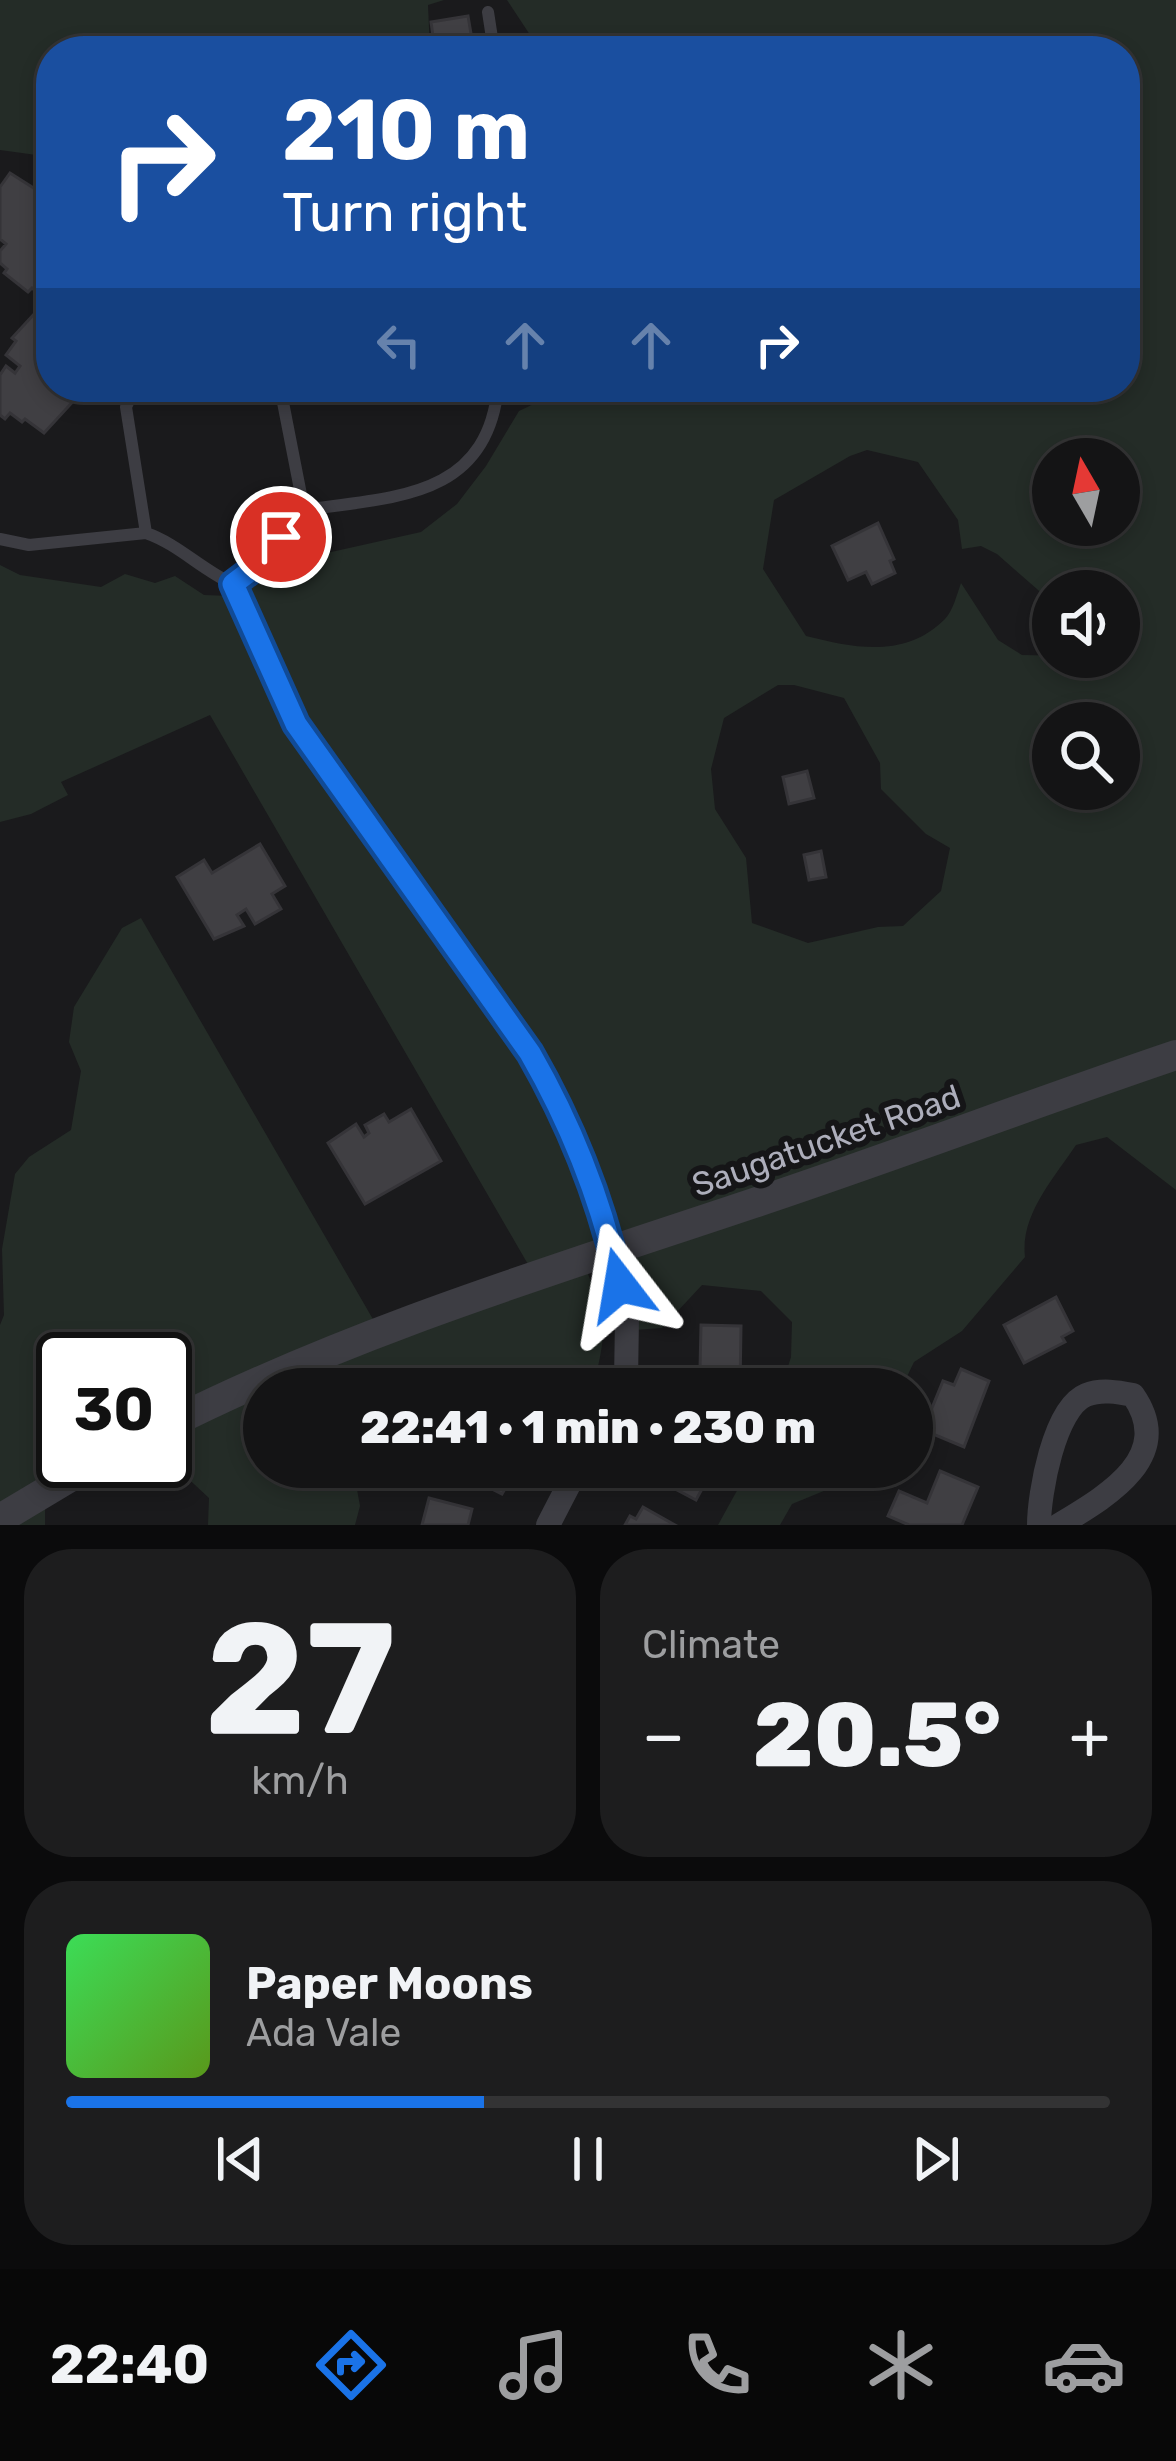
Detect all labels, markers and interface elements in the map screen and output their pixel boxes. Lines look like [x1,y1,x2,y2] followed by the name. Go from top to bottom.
[282,80,530,180] text: 210 m
[84,84,240,240] icon: right
[282,181,527,245] text: Turn right
[366,312,432,378] icon: left
[492,312,558,378] icon: ahead
[618,312,684,378] icon: ahead
[744,312,810,378] icon: right
[1032,438,1140,546] north arrow
[1032,438,1140,810] map controls
[230,486,332,588] pin
[248,504,314,570] icon: arrive
[1032,570,1140,678] button: sound
[1032,702,1140,810] button: search
[687,1076,965,1205] street label: Saugatucket Road
[557,1222,683,1348] position arrow
[36,1332,192,1488] speed limit sign: 30
[360,1401,816,1454] text: 22:41 · 1 min · 230 m
[205,1587,395,1772] text: 27
[642,1622,780,1668] text: Climate
[753,1682,1001,1789] text: 20.5°
[642,1696,685,1775] text: −
[1069,1696,1110,1775] text: +
[251,1758,349,1804] text: km/h
[246,1957,533,2010] text: Paper Moons
[246,2010,401,2056] text: Ada Vale
[207,2126,273,2192] icon: previous
[555,2126,621,2192] icon: pause
[903,2126,969,2192] icon: next
[309,2323,393,2407] icon: directions
[492,2323,576,2407] icon: music
[675,2323,759,2407] icon: phone
[859,2323,943,2407] icon: climate
[1042,2323,1126,2407] icon: car
[50,2333,209,2397] text: 22:40

